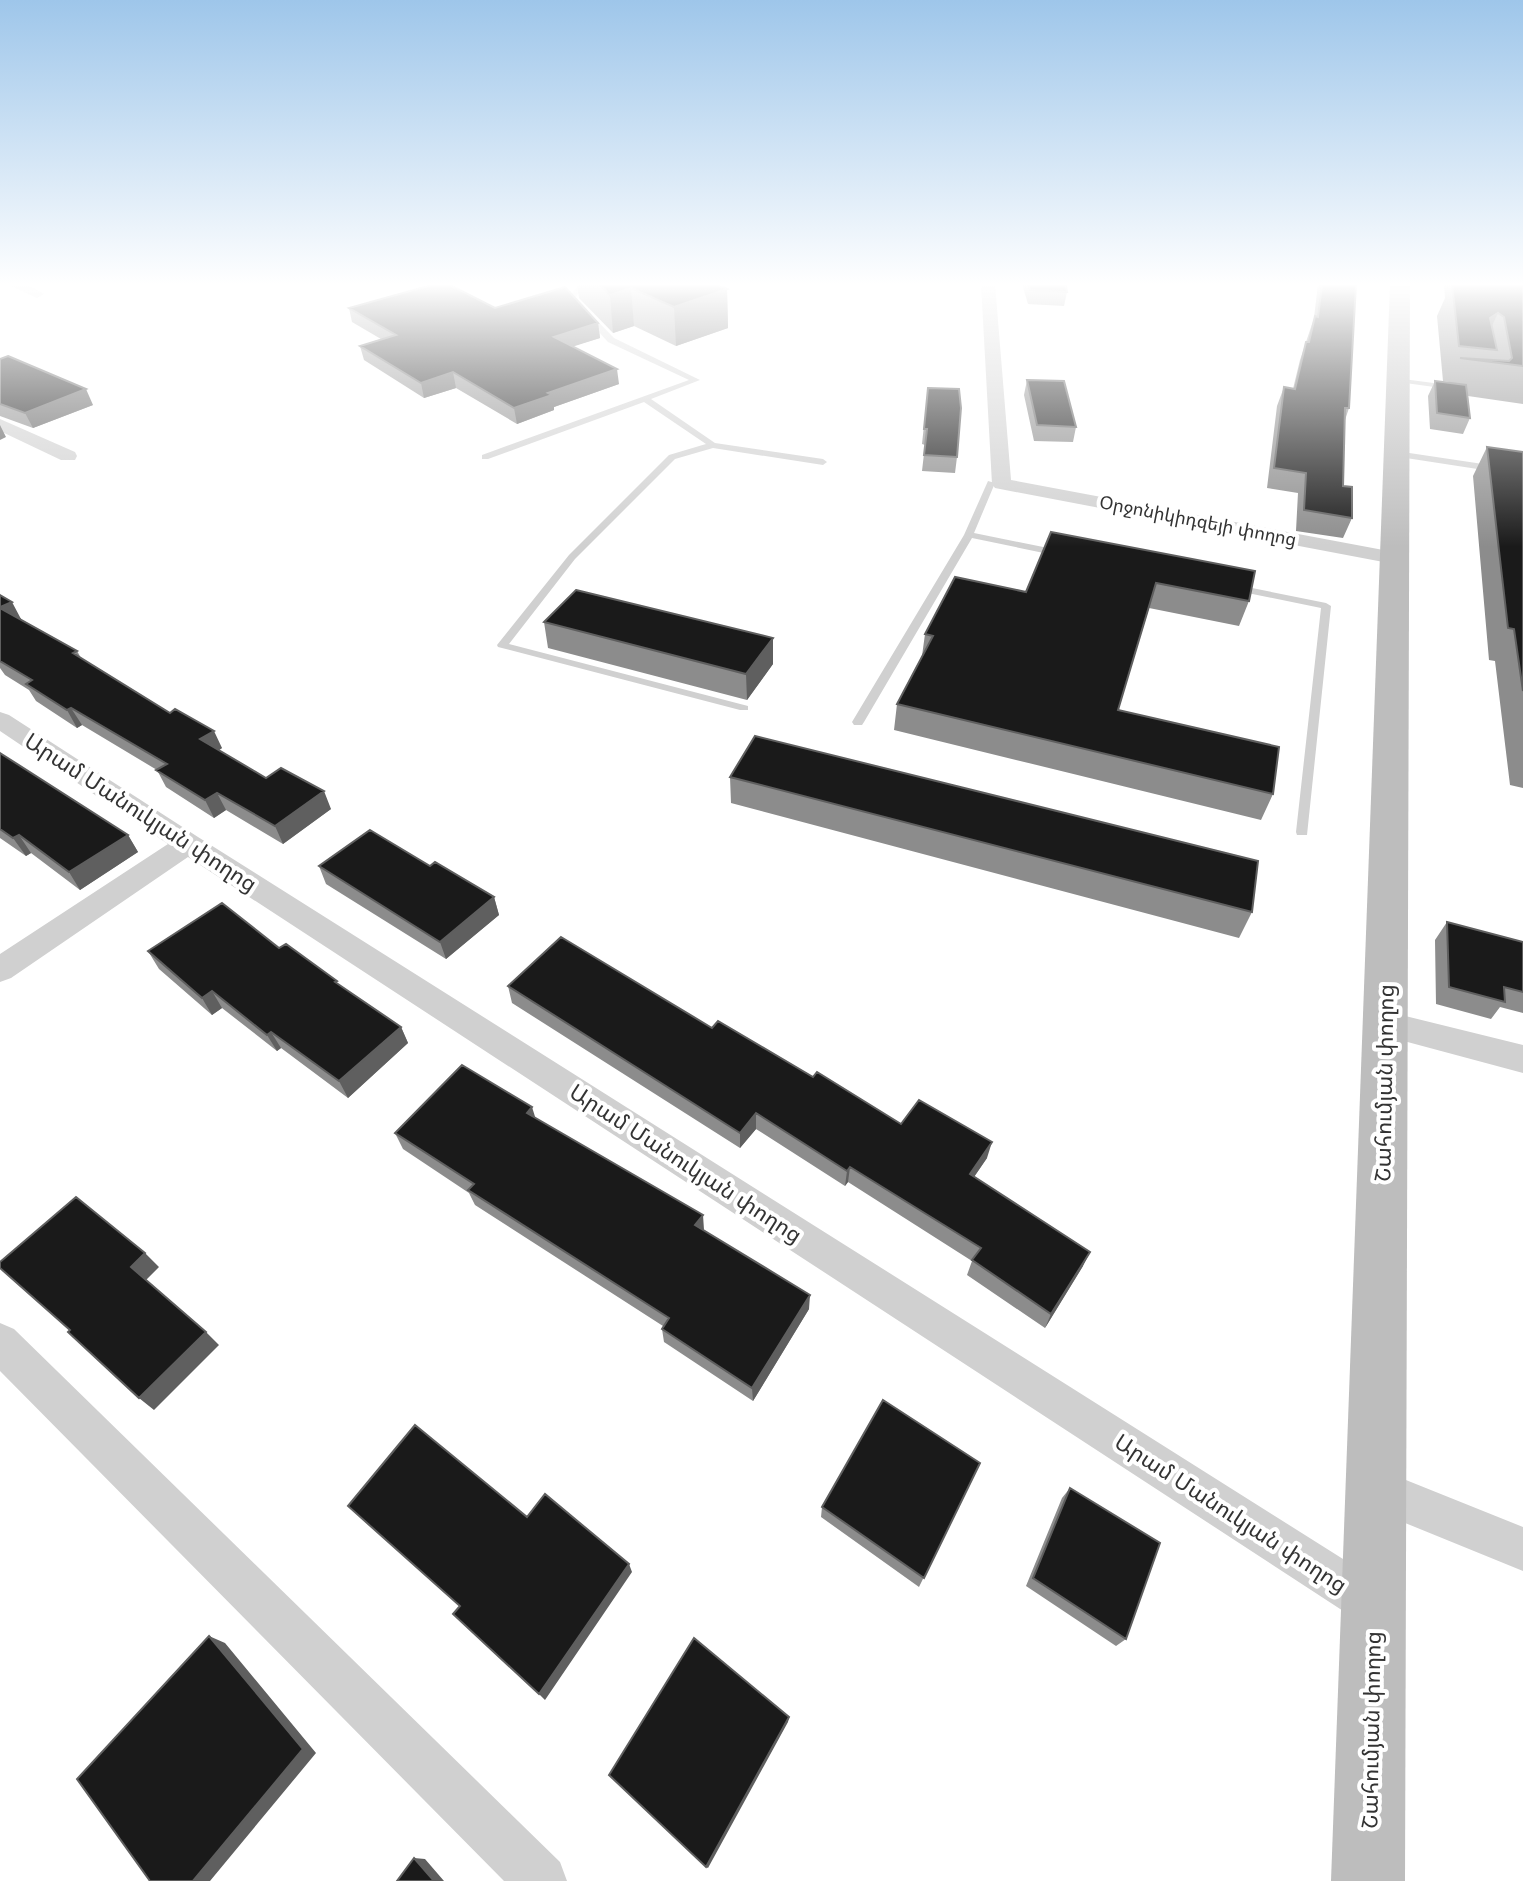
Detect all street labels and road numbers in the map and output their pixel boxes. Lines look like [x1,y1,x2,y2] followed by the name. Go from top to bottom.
[1098,490,1299,550] street label: Օրջոնիկիդզեյի փողոց
[20,726,262,897] street label: Արամ Մանուկյան փողոց
[1368,984,1399,1182] street label: Շահումյան փողոց
[565,1077,807,1248] street label: Արամ Մանուկյան փողոց
[1110,1427,1352,1598] street label: Արամ Մանուկյան փողոց
[1355,1631,1386,1829] street label: Շահումյան փողոց

